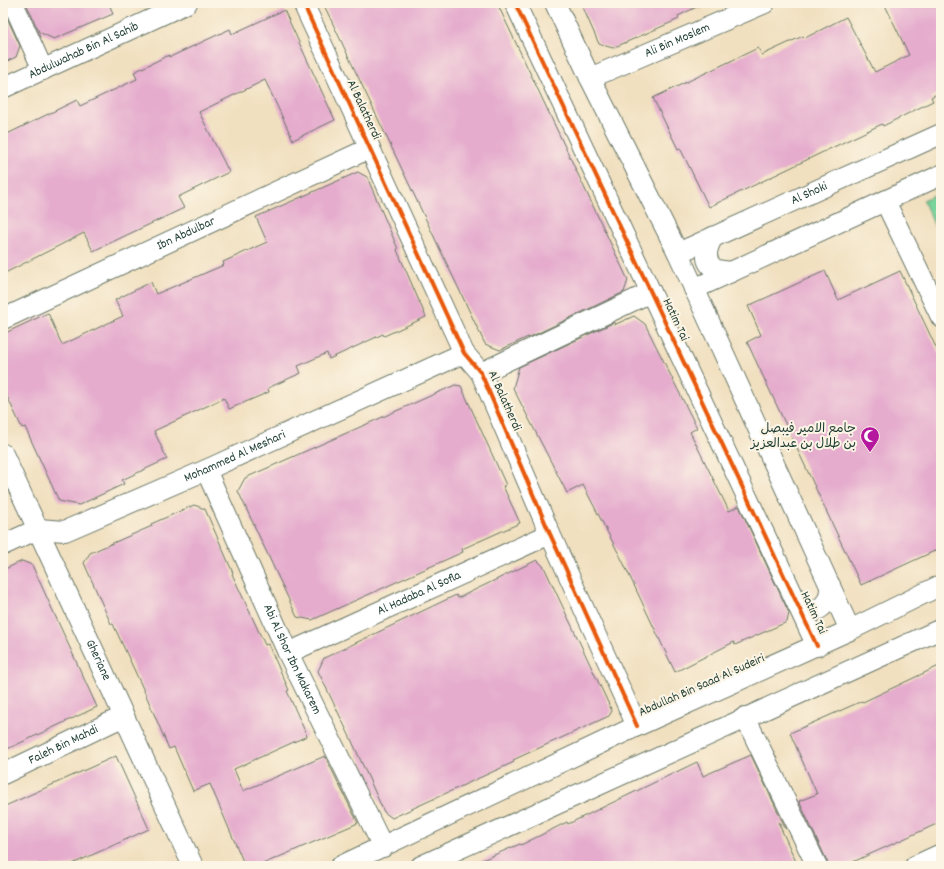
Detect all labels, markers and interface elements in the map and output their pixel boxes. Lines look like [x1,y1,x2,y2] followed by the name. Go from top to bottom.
[26,17,142,84] street label: Abdulwahab Bin Al Sahib
[641,18,713,63] street label: Ali Bin Moslem
[341,77,385,144] street label: Al Balatherdi
[788,177,831,210] street label: Al Shoki
[154,212,219,256] street label: Ibn Abdulbar
[657,295,693,345] street label: Hatim Tai
[482,368,526,435] street label: Al Balatherdi
[750,420,856,454] place label: جامع الامير فيبصل بن طلال بن عبدالعزيز
[181,425,289,488] street label: Mohammed Al Meshari
[859,425,881,453] mosque icon: جامع الامير فيبصل بن طلال بن عبدالعزيز
[374,566,465,621] street label: Al Hadaba Al Sofla
[795,588,831,638] street label: Hatim Tai
[258,601,326,718] street label: Abi Al Shor Ibn Makarem
[80,636,116,684] street label: Gheriane
[636,649,769,722] street label: Abdullah Bin Saad Al Sudeiri
[25,720,102,770] street label: Faleh Bin Mahdi

